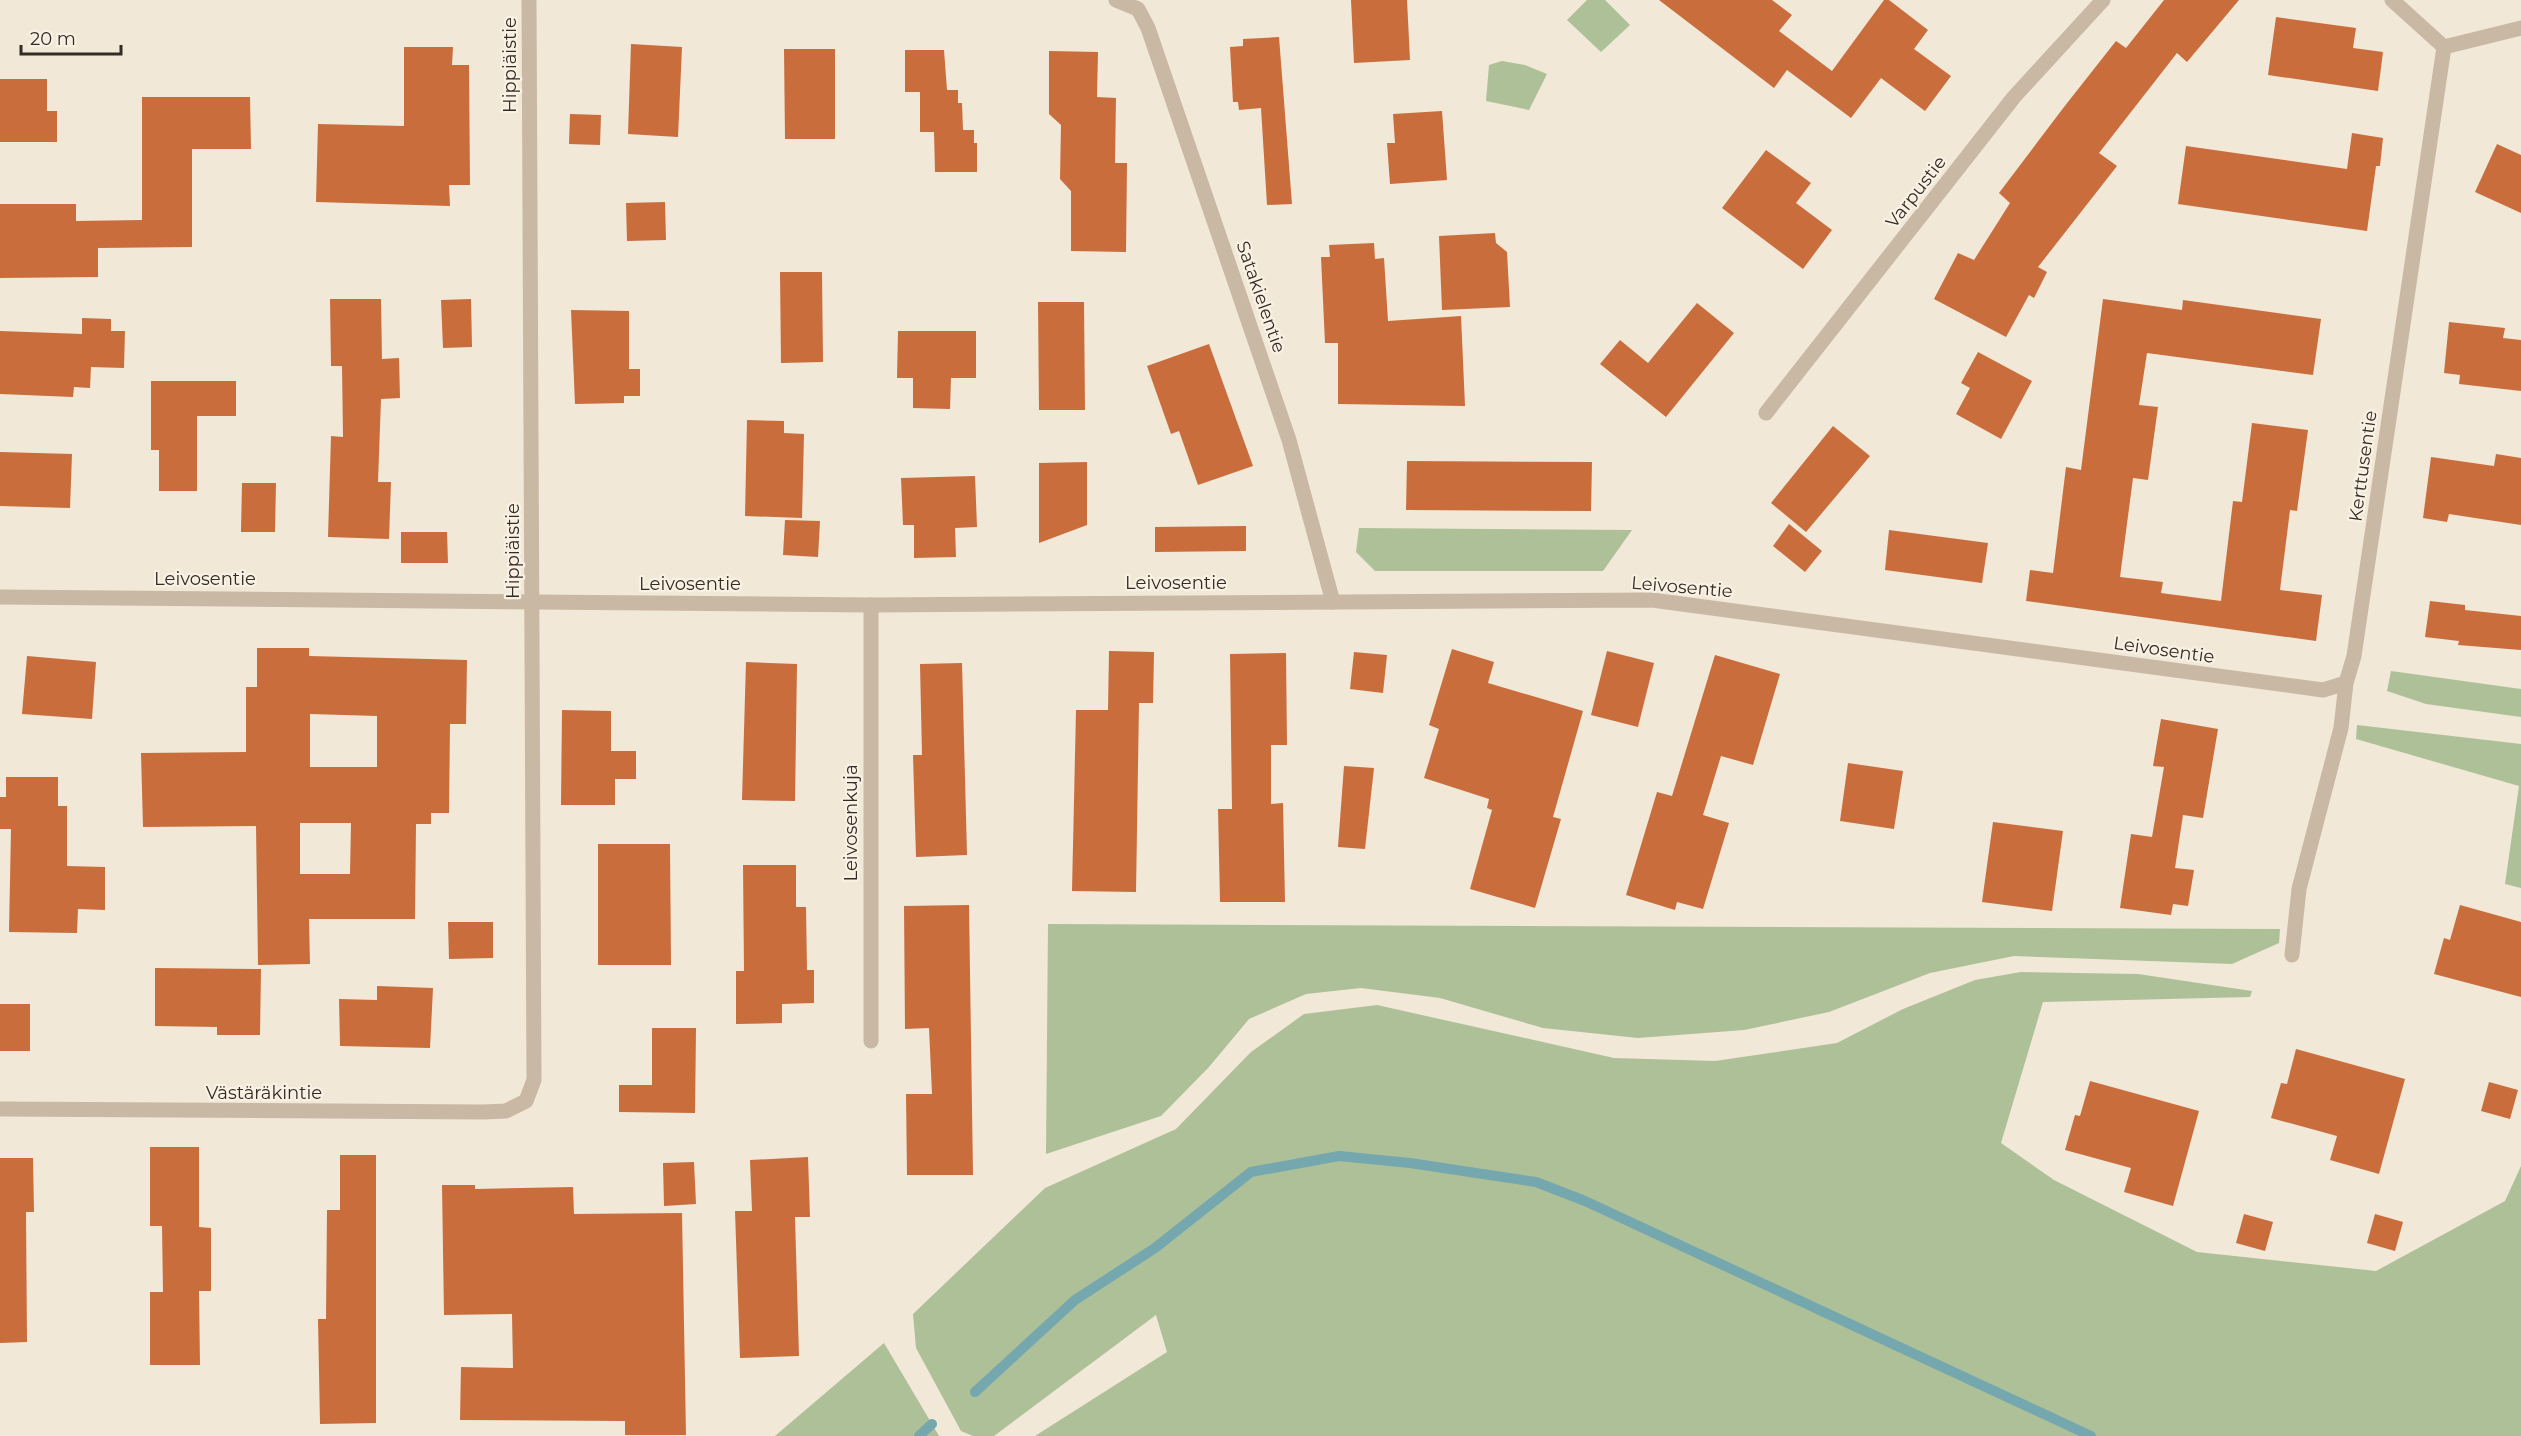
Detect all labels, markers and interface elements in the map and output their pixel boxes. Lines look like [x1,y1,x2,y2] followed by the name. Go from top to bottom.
[499,17,521,113] street label: Hippiäistie
[21,18,122,56] scale bar
[30,28,76,50] text: 20 m
[1881,151,1951,232] street label: Varpustie
[1232,238,1290,356] street label: Satakielentie
[2344,409,2382,523] street label: Kerttusentie
[502,503,524,599] street label: Hippiäistie
[154,568,256,590] street label: Leivosentie
[1125,572,1227,594] street label: Leivosentie
[1630,572,1734,602] street label: Leivosentie
[639,573,741,595] street label: Leivosentie
[2112,632,2216,668] street label: Leivosentie
[840,764,862,882] street label: Leivosenkuja
[206,1082,322,1104] street label: Västäräkintie

